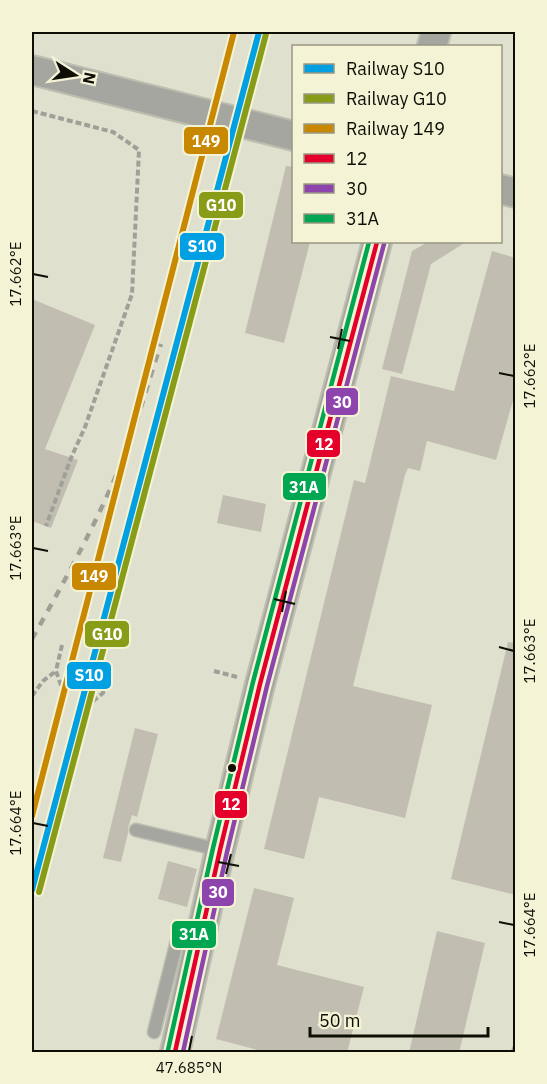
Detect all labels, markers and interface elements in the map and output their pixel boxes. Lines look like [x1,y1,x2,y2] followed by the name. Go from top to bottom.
[45,45,105,105] north arrow
[292,45,502,243] legend
[346,57,445,80] text: Railway S10
[79,70,101,86] text: N
[346,87,447,110] text: Railway G10
[346,117,445,140] text: Railway 149
[183,126,229,155] line badge: 149
[192,131,220,151] text: 149
[346,147,368,170] text: 12
[346,177,368,200] text: 30
[198,191,244,219] line badge: G10
[206,195,237,215] text: G10
[346,207,380,230] text: 31A
[179,232,225,261] line badge: S10
[187,236,217,256] text: S10
[6,242,25,306] text: 17.662°E
[520,344,539,408] text: 17.662°E
[325,387,359,416] line badge: 30
[332,392,352,412] text: 30
[306,429,341,458] line badge: 12
[314,434,334,454] text: 12
[282,472,327,501] line badge: 31A
[289,477,319,497] text: 31A
[6,516,25,580] text: 17.663°E
[71,562,117,591] line badge: 149
[80,566,108,586] text: 149
[520,619,539,683] text: 17.663°E
[84,620,130,648] line badge: G10
[92,624,123,644] text: G10
[66,661,112,690] line badge: S10
[74,665,104,685] text: S10
[226,762,238,774] unlabelled marker
[214,790,248,819] line badge: 12
[6,791,25,855] text: 17.664°E
[221,794,241,814] text: 12
[201,878,235,907] line badge: 30
[208,882,228,902] text: 30
[520,893,539,957] text: 17.664°E
[171,920,217,949] line badge: 31A
[179,924,209,944] text: 31A
[310,1000,488,1038] scale bar
[319,1009,361,1032] text: 50 m
[156,1058,222,1077] text: 47.685°N

